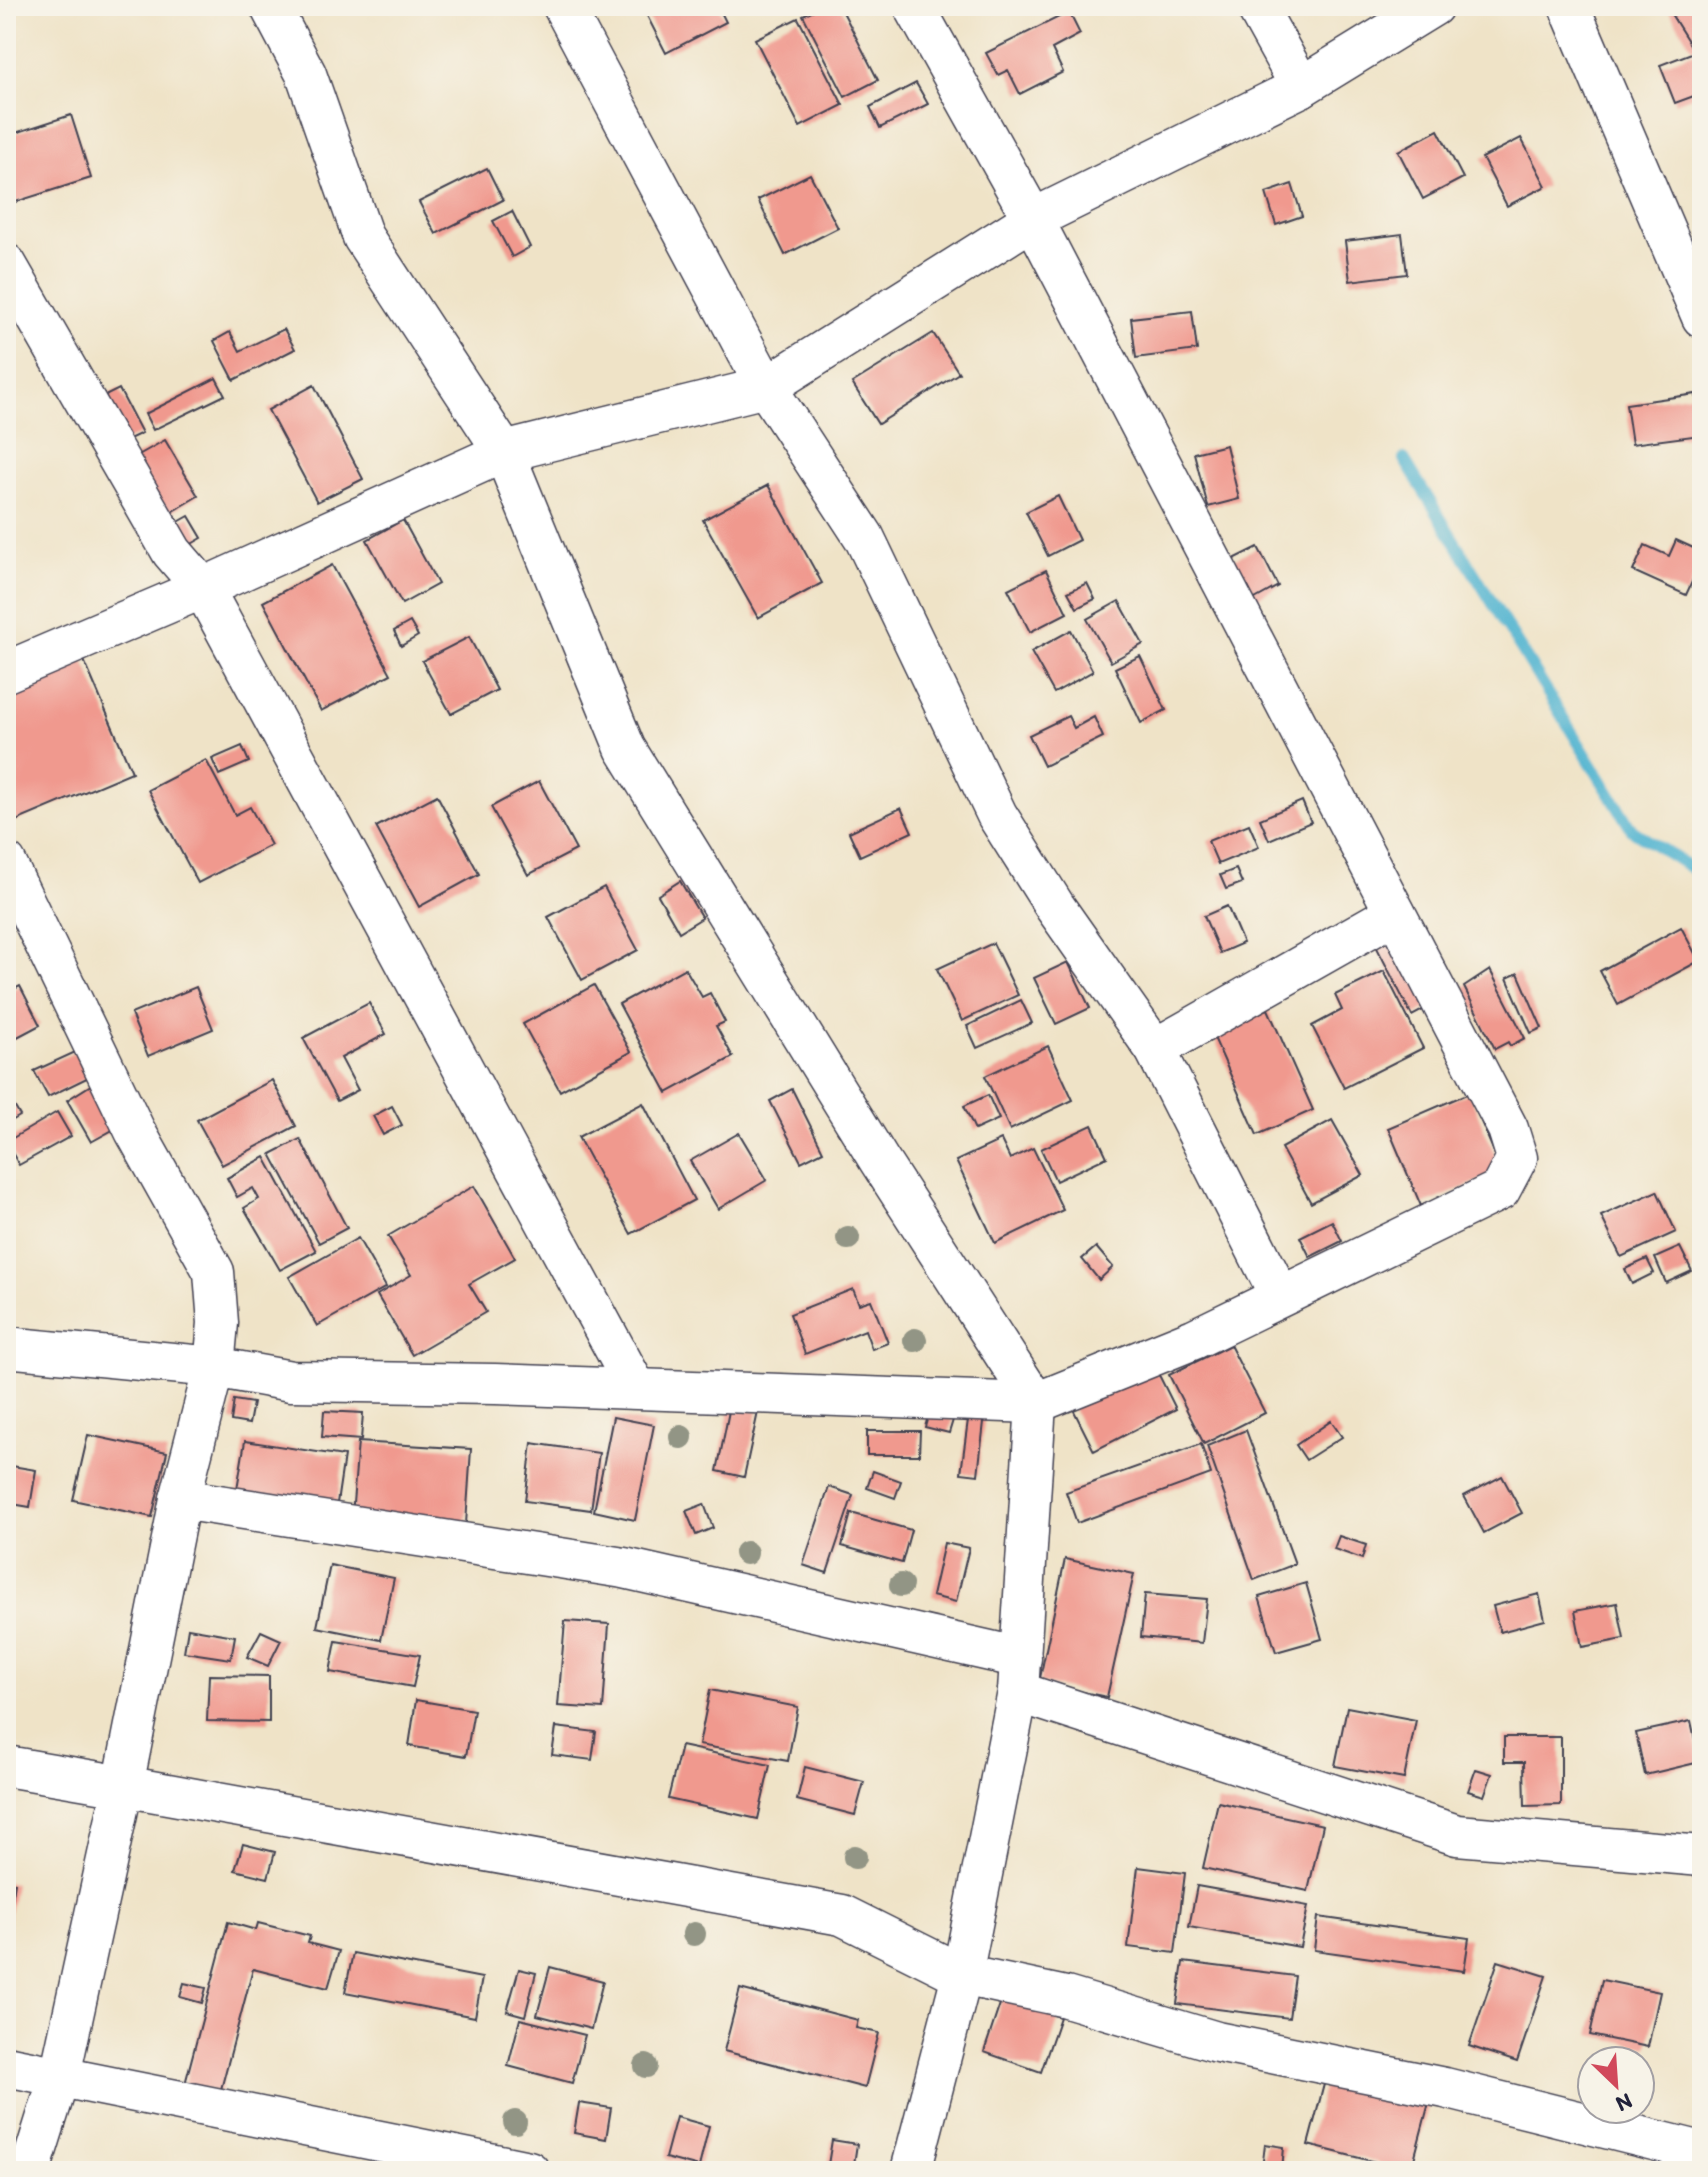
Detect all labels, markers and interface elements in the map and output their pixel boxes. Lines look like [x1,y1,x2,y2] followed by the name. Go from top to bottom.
[1576,2045,1656,2125] north arrow
[1612,2087,1637,2118] text: N

